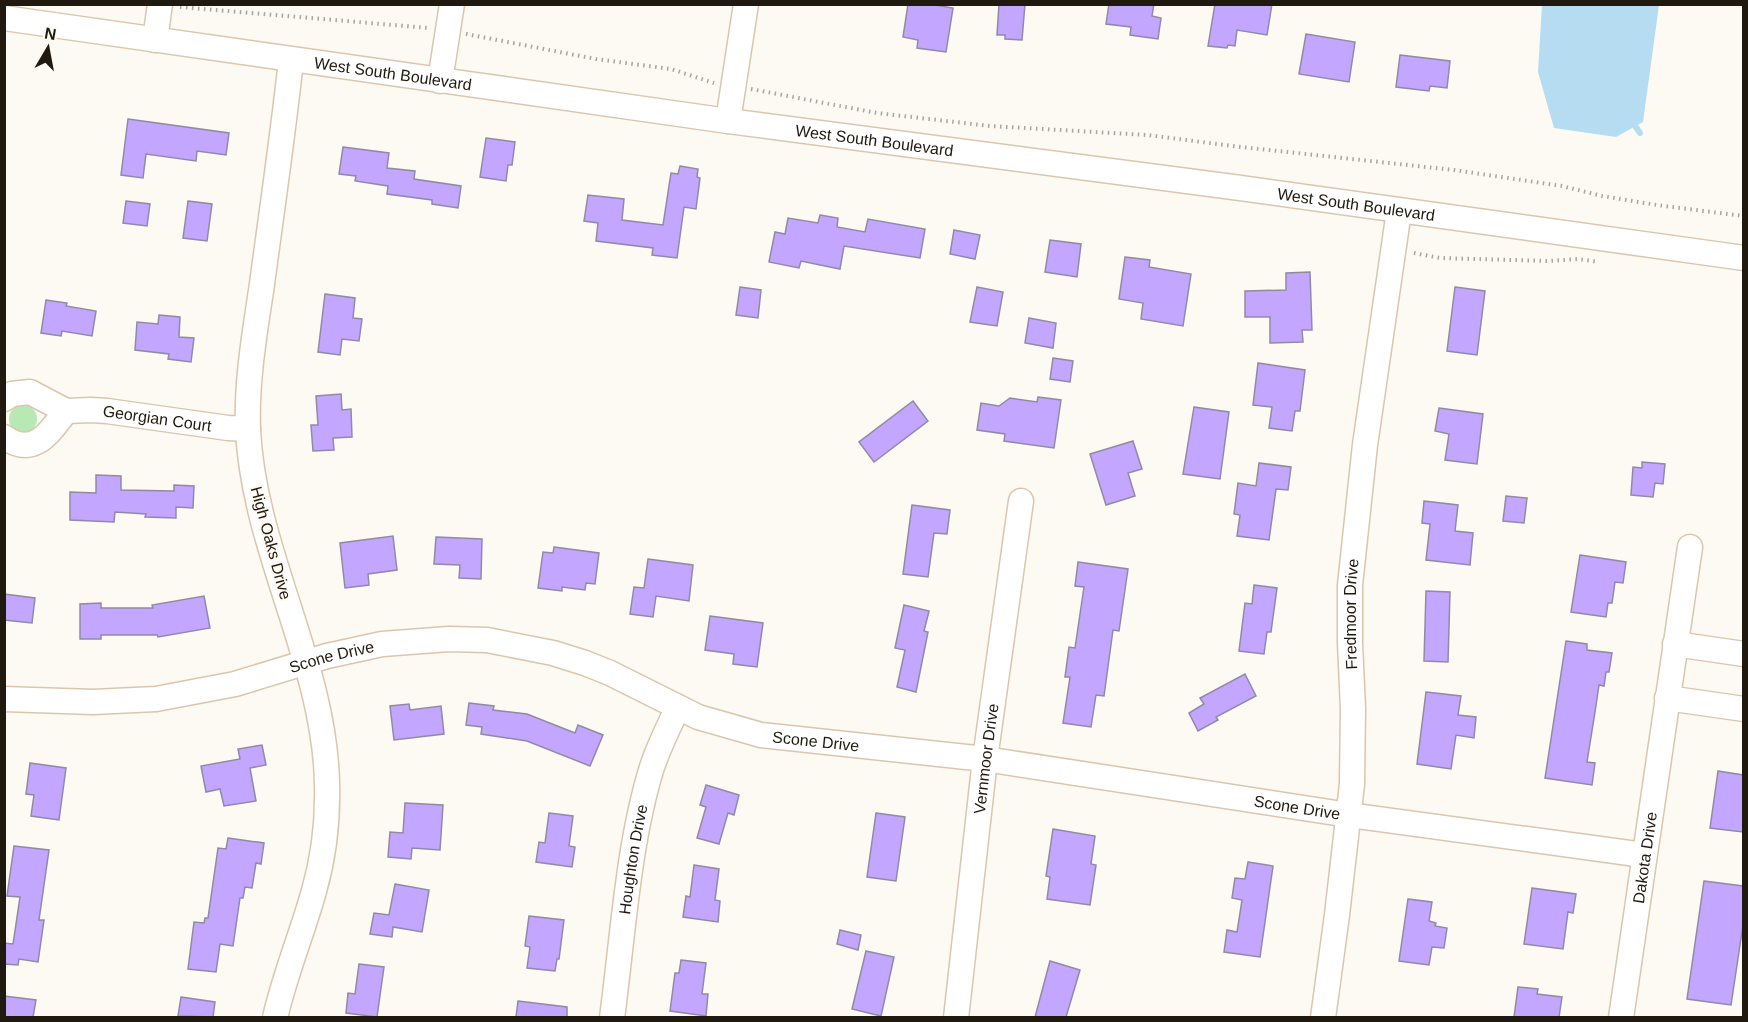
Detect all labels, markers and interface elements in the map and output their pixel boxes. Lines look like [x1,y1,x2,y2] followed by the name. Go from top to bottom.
[18,18,78,78] north arrow
[43,24,58,43] text: N
[313,54,473,93] street label: West South Boulevard
[795,121,954,159] street label: West South Boulevard
[1276,185,1436,223] street label: West South Boulevard
[102,402,213,434] street label: Georgian Court
[248,485,294,602] street label: High Oaks Drive
[1342,557,1361,670] street label: Fredmoor Drive
[287,637,376,676] street label: Scone Drive
[970,702,1001,815] street label: Vernmoor Drive
[772,728,860,754] street label: Scone Drive
[1253,792,1342,822] street label: Scone Drive
[616,803,650,915] street label: Houghton Drive
[1629,811,1660,905] street label: Dakota Drive

